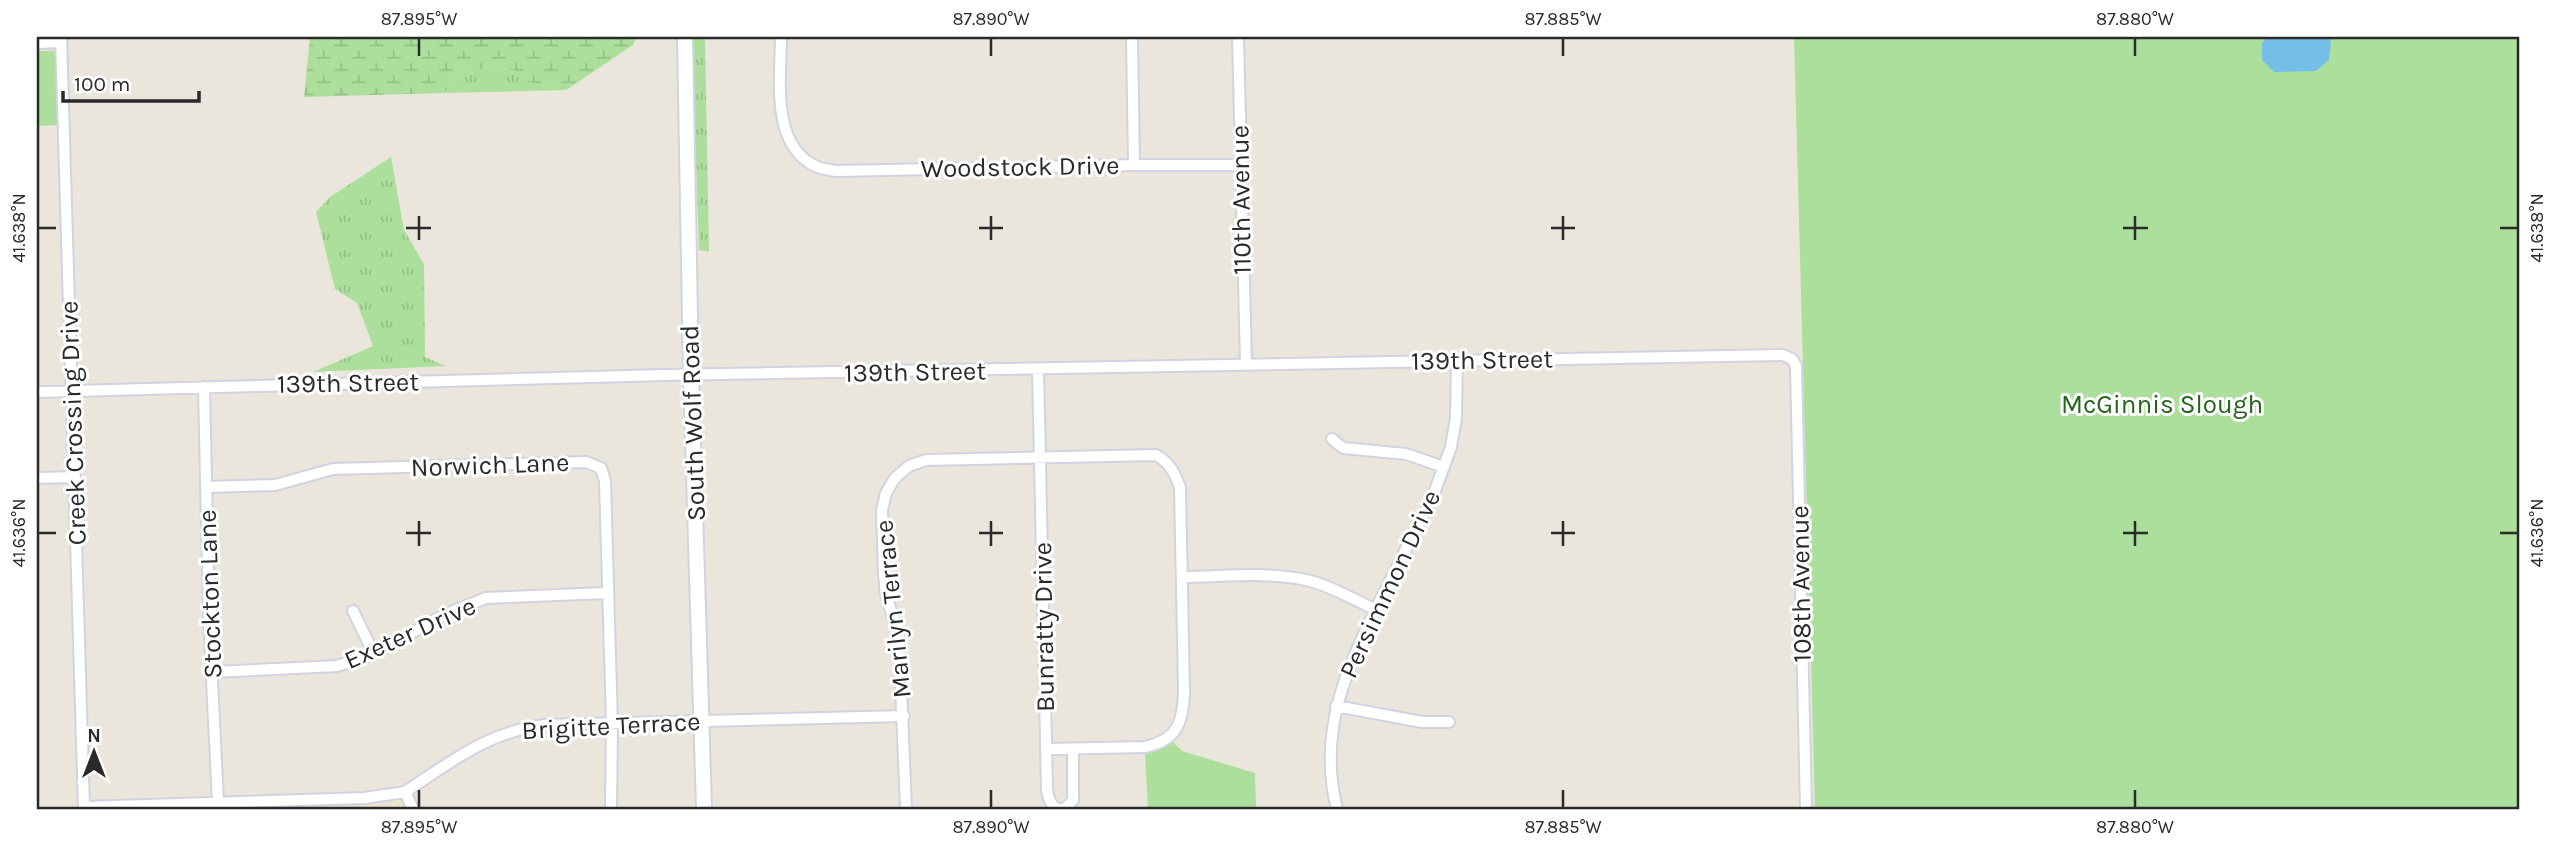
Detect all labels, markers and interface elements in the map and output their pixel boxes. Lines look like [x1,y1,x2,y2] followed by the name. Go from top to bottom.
[381,8,457,30] text: 87.895°W
[952,8,1030,30] text: 87.890°W
[1524,8,1602,30] text: 87.885°W
[2096,8,2174,30] text: 87.880°W
[63,60,200,104] scale bar
[74,72,131,96] text: 100 m
[1224,125,1258,275] street label: 110th Avenue
[920,150,1120,184] street label: Woodstock Drive
[8,193,30,263] text: 41.638°N
[2526,193,2548,263] text: 41.638°N
[53,300,93,546] street label: Creek Crossing Drive
[674,324,712,522] street label: South Wolf Road
[1411,343,1553,377] street label: 139th Street
[844,355,986,389] street label: 139th Street
[277,366,419,400] street label: 139th Street
[2061,389,2263,420] park label: McGinnis Slough
[410,447,570,483] street label: Norwich Lane
[1333,485,1447,683] street label: Persimmon Drive
[8,499,30,567] text: 41.636°N
[2526,499,2548,567] text: 41.636°N
[1784,505,1818,663] street label: 108th Avenue
[192,509,228,679] street label: Stockton Lane
[868,518,918,700] street label: Marilyn Terrace
[1027,542,1061,712] street label: Bunratty Drive
[339,590,481,676] street label: Exeter Drive
[521,706,701,746] street label: Brigitte Terrace
[60,716,130,786] north arrow
[87,725,101,747] text: N
[381,816,457,838] text: 87.895°W
[952,816,1030,838] text: 87.890°W
[1524,816,1602,838] text: 87.885°W
[2096,816,2174,838] text: 87.880°W

